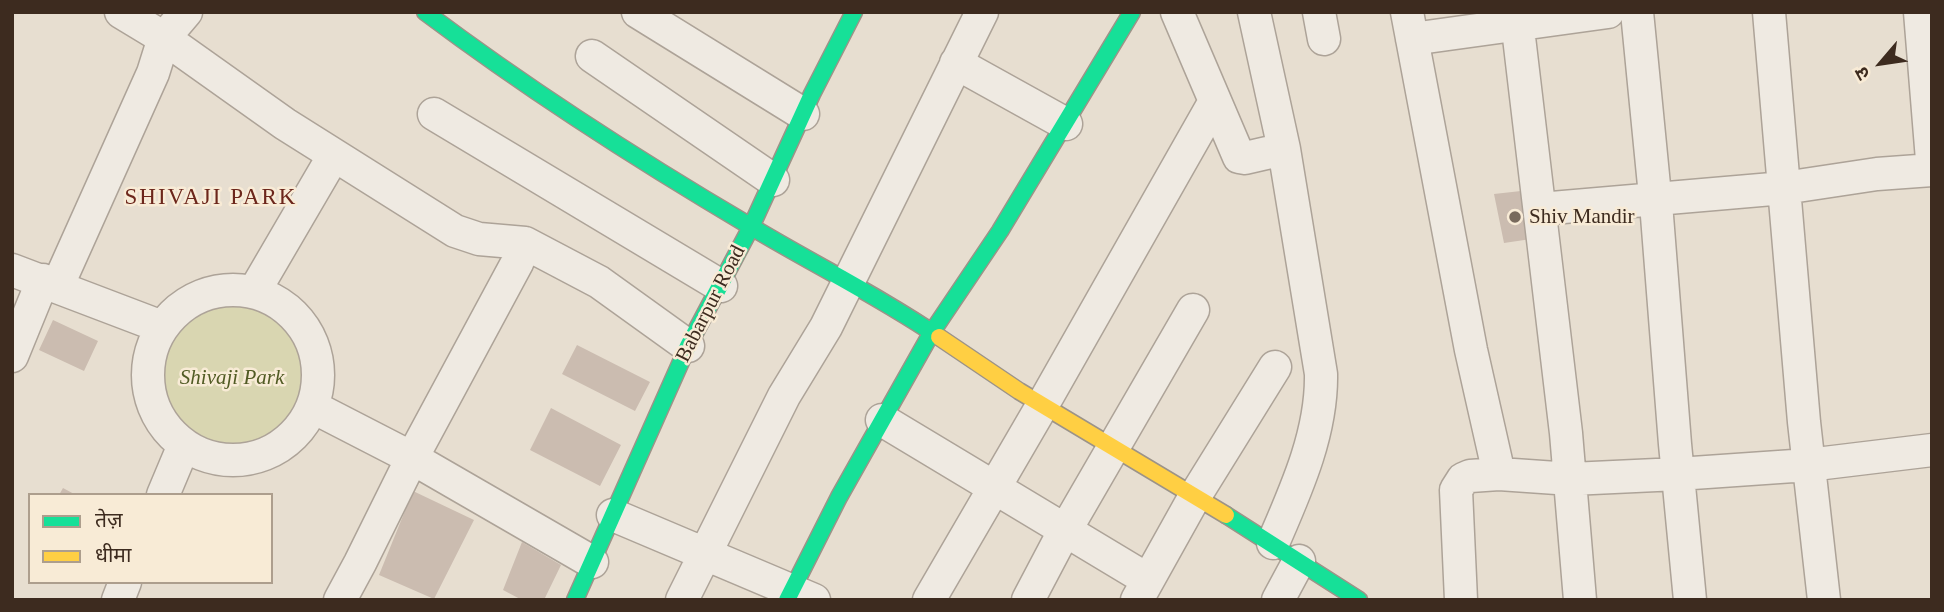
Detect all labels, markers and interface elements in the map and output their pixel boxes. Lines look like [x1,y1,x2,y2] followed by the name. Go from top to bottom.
[1846,28,1916,98] north arrow
[1850,63,1874,83] text: उ
[126,184,296,212] district label: SHIVAJI PARK
[1529,204,1635,230] place label: Shiv Mandir
[1507,209,1523,225] marker: Shiv Mandir
[671,241,751,367] street label: Babarpur Road
[180,365,284,391] park label: Shivaji Park
[28,493,273,584] legend
[95,508,123,532] text: तेज़
[95,543,131,567] text: धीमा

